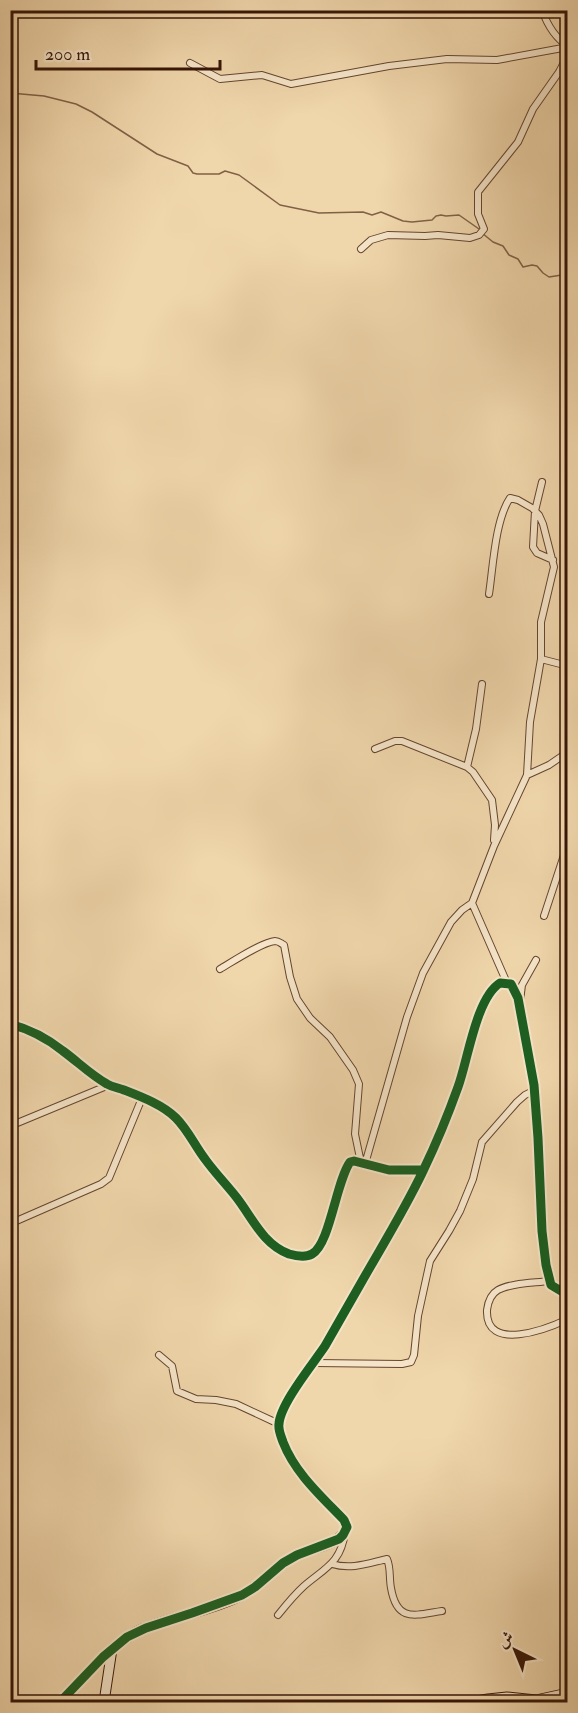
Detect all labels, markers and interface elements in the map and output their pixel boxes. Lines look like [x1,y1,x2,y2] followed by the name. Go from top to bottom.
[36,33,220,71] scale bar
[45,43,90,66] text: 200 m
[485,1620,545,1680] north arrow
[493,1627,518,1652] text: ش

